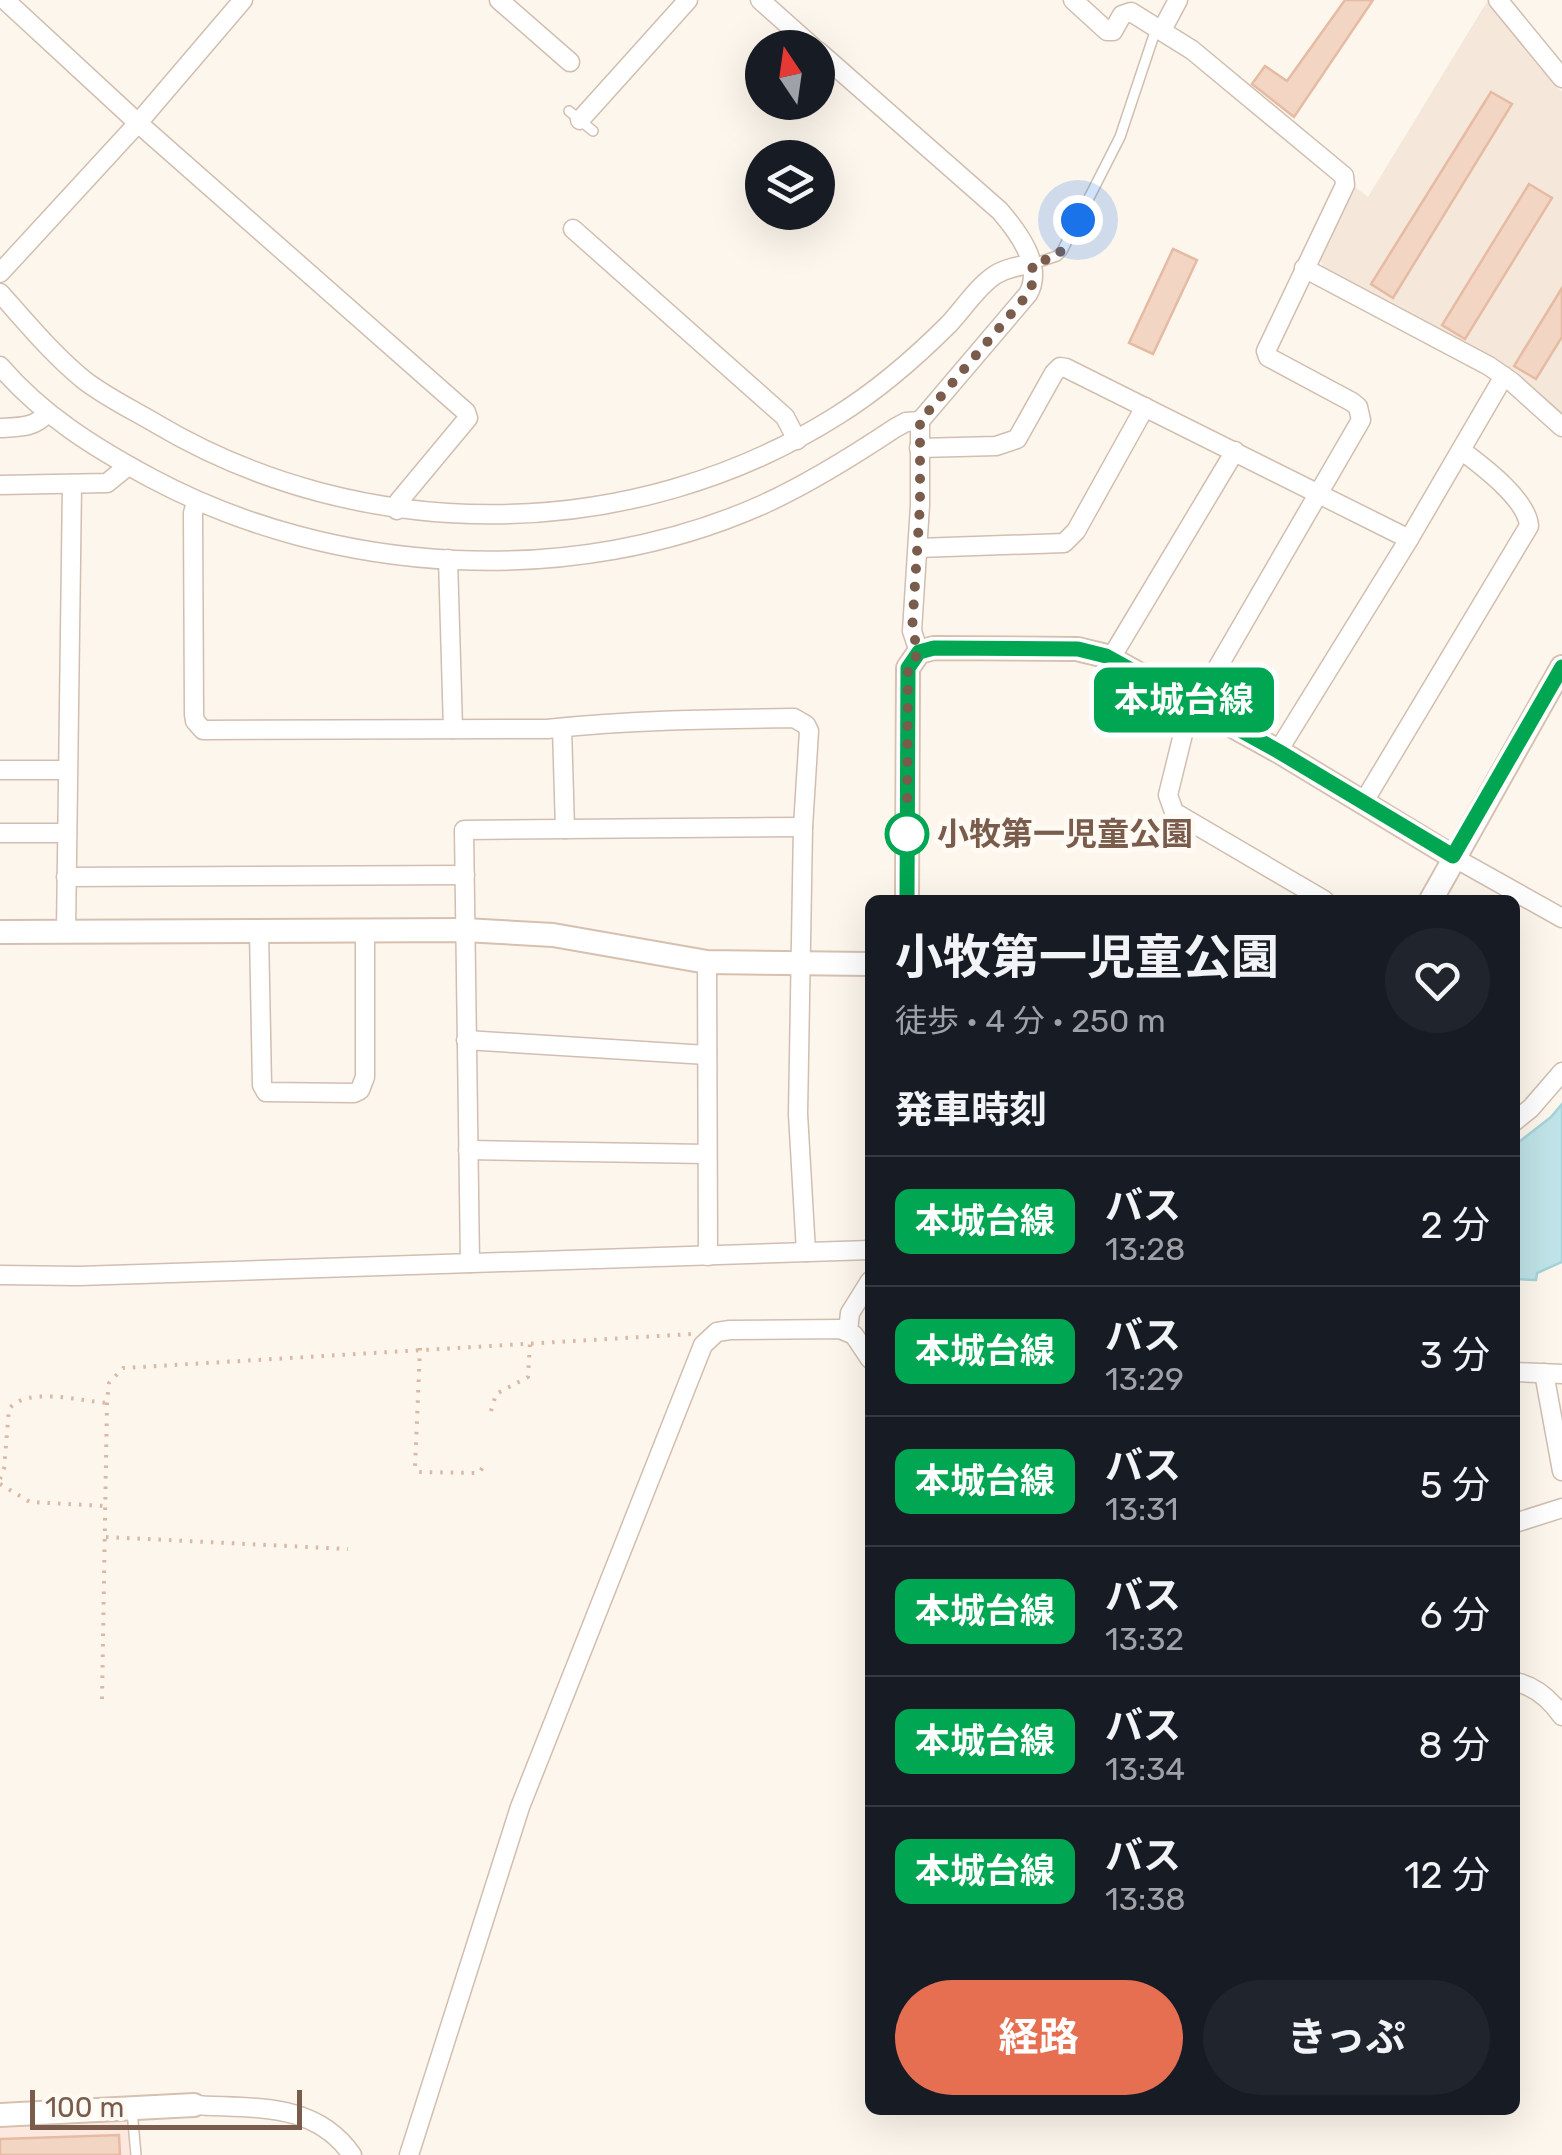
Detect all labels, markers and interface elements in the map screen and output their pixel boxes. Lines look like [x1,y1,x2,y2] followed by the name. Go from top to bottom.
[745,30,835,120] north arrow
[745,30,835,230] map controls
[745,140,835,230] button: layers
[1053,195,1103,245] your location
[1114,668,1254,732] line badge: 本城台線
[1114,679,1254,721] text: 本城台線
[886,813,928,855] marker: 小牧第一児童公園
[937,815,1193,853] place label: 小牧第一児童公園
[1385,928,1490,1033] button: heart
[895,929,1279,986] text: 小牧第一児童公園
[895,1002,1166,1040] text: 徒歩 · 4 分 · 250 m
[895,1087,1047,1133] text: 発車時刻
[1105,1183,1181,1229] text: バス
[915,1200,1055,1242] text: 本城台線
[1420,1202,1490,1248] text: 2 分
[1105,1230,1185,1268] text: 13:28
[1105,1313,1181,1359] text: バス
[915,1330,1055,1372] text: 本城台線
[1420,1332,1490,1378] text: 3 分
[1105,1360,1184,1398] text: 13:29
[1105,1443,1181,1489] text: バス
[915,1460,1055,1502] text: 本城台線
[1420,1462,1490,1508] text: 5 分
[1105,1490,1178,1528] text: 13:31
[1105,1573,1181,1619] text: バス
[915,1590,1055,1632] text: 本城台線
[1420,1592,1490,1638] text: 6 分
[1105,1620,1184,1658] text: 13:32
[1105,1703,1181,1749] text: バス
[915,1720,1055,1762] text: 本城台線
[1419,1722,1490,1768] text: 8 分
[1105,1750,1185,1788] text: 13:34
[1105,1833,1181,1879] text: バス
[915,1850,1055,1892] text: 本城台線
[1404,1852,1490,1898] text: 12 分
[1105,1880,1186,1918] text: 13:38
[895,1980,1183,2095] button: 経路
[1203,1980,1490,2095] button: きっぷ
[30,2085,302,2130] scale bar
[45,2091,124,2124] text: 100 m

